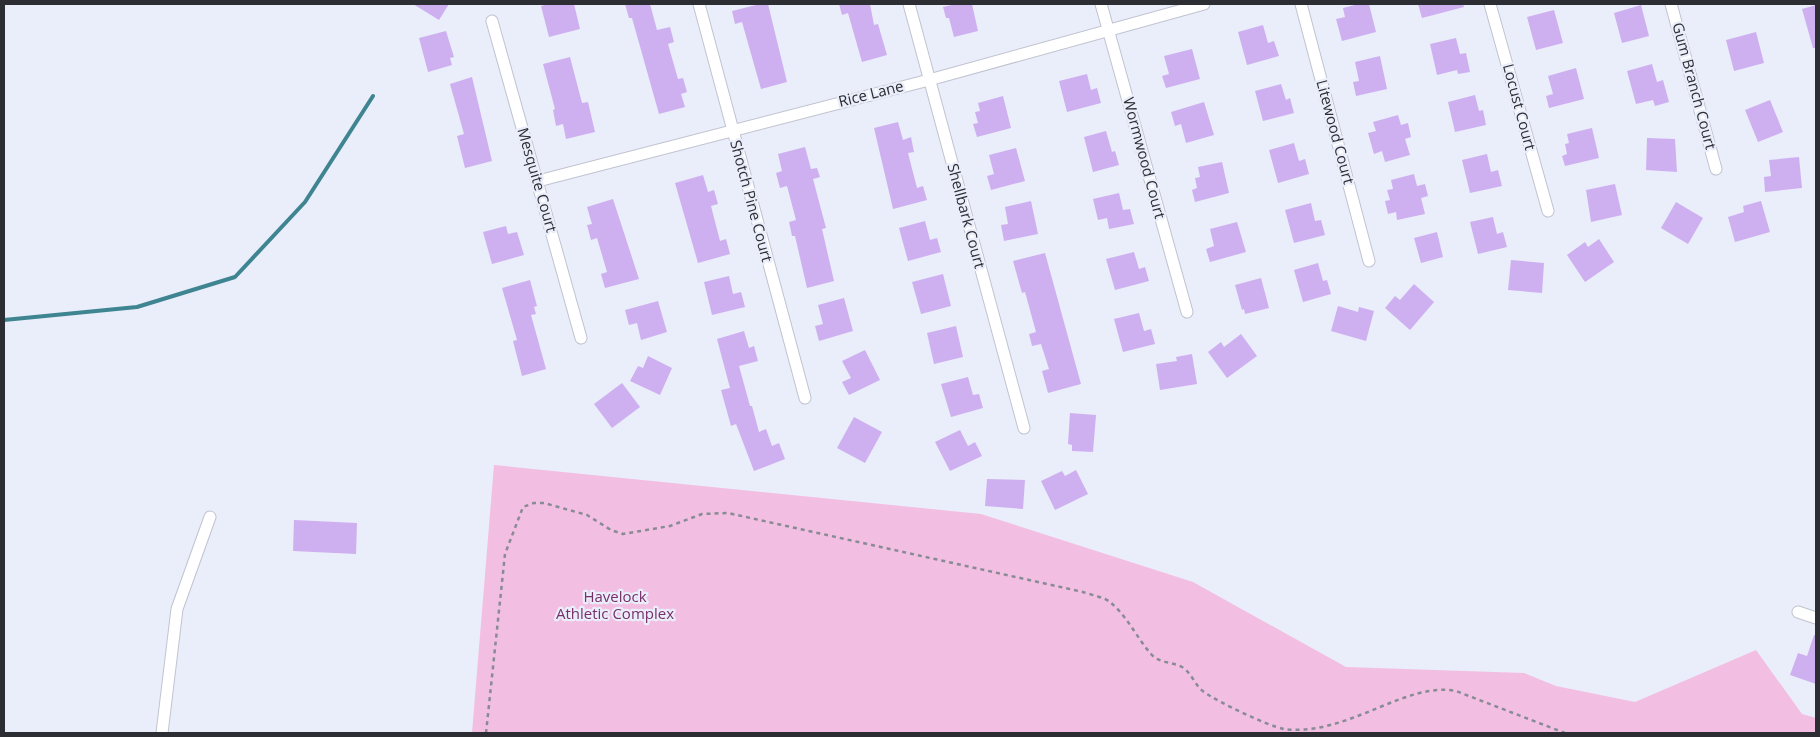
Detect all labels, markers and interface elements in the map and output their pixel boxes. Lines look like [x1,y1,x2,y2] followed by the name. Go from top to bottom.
[1668,20,1722,151] street label: Gum Branch Court
[1499,61,1541,152] street label: Locust Court
[836,75,905,111] street label: Rice Lane
[1312,77,1360,186] street label: Litewood Court
[1119,95,1171,221] street label: Wormwood Court
[513,125,562,234] street label: Mesquite Court
[726,138,778,264] street label: Shotch Pine Court
[943,161,991,270] street label: Shellbark Court
[556,586,674,623] park label: Havelock Athletic Complex

